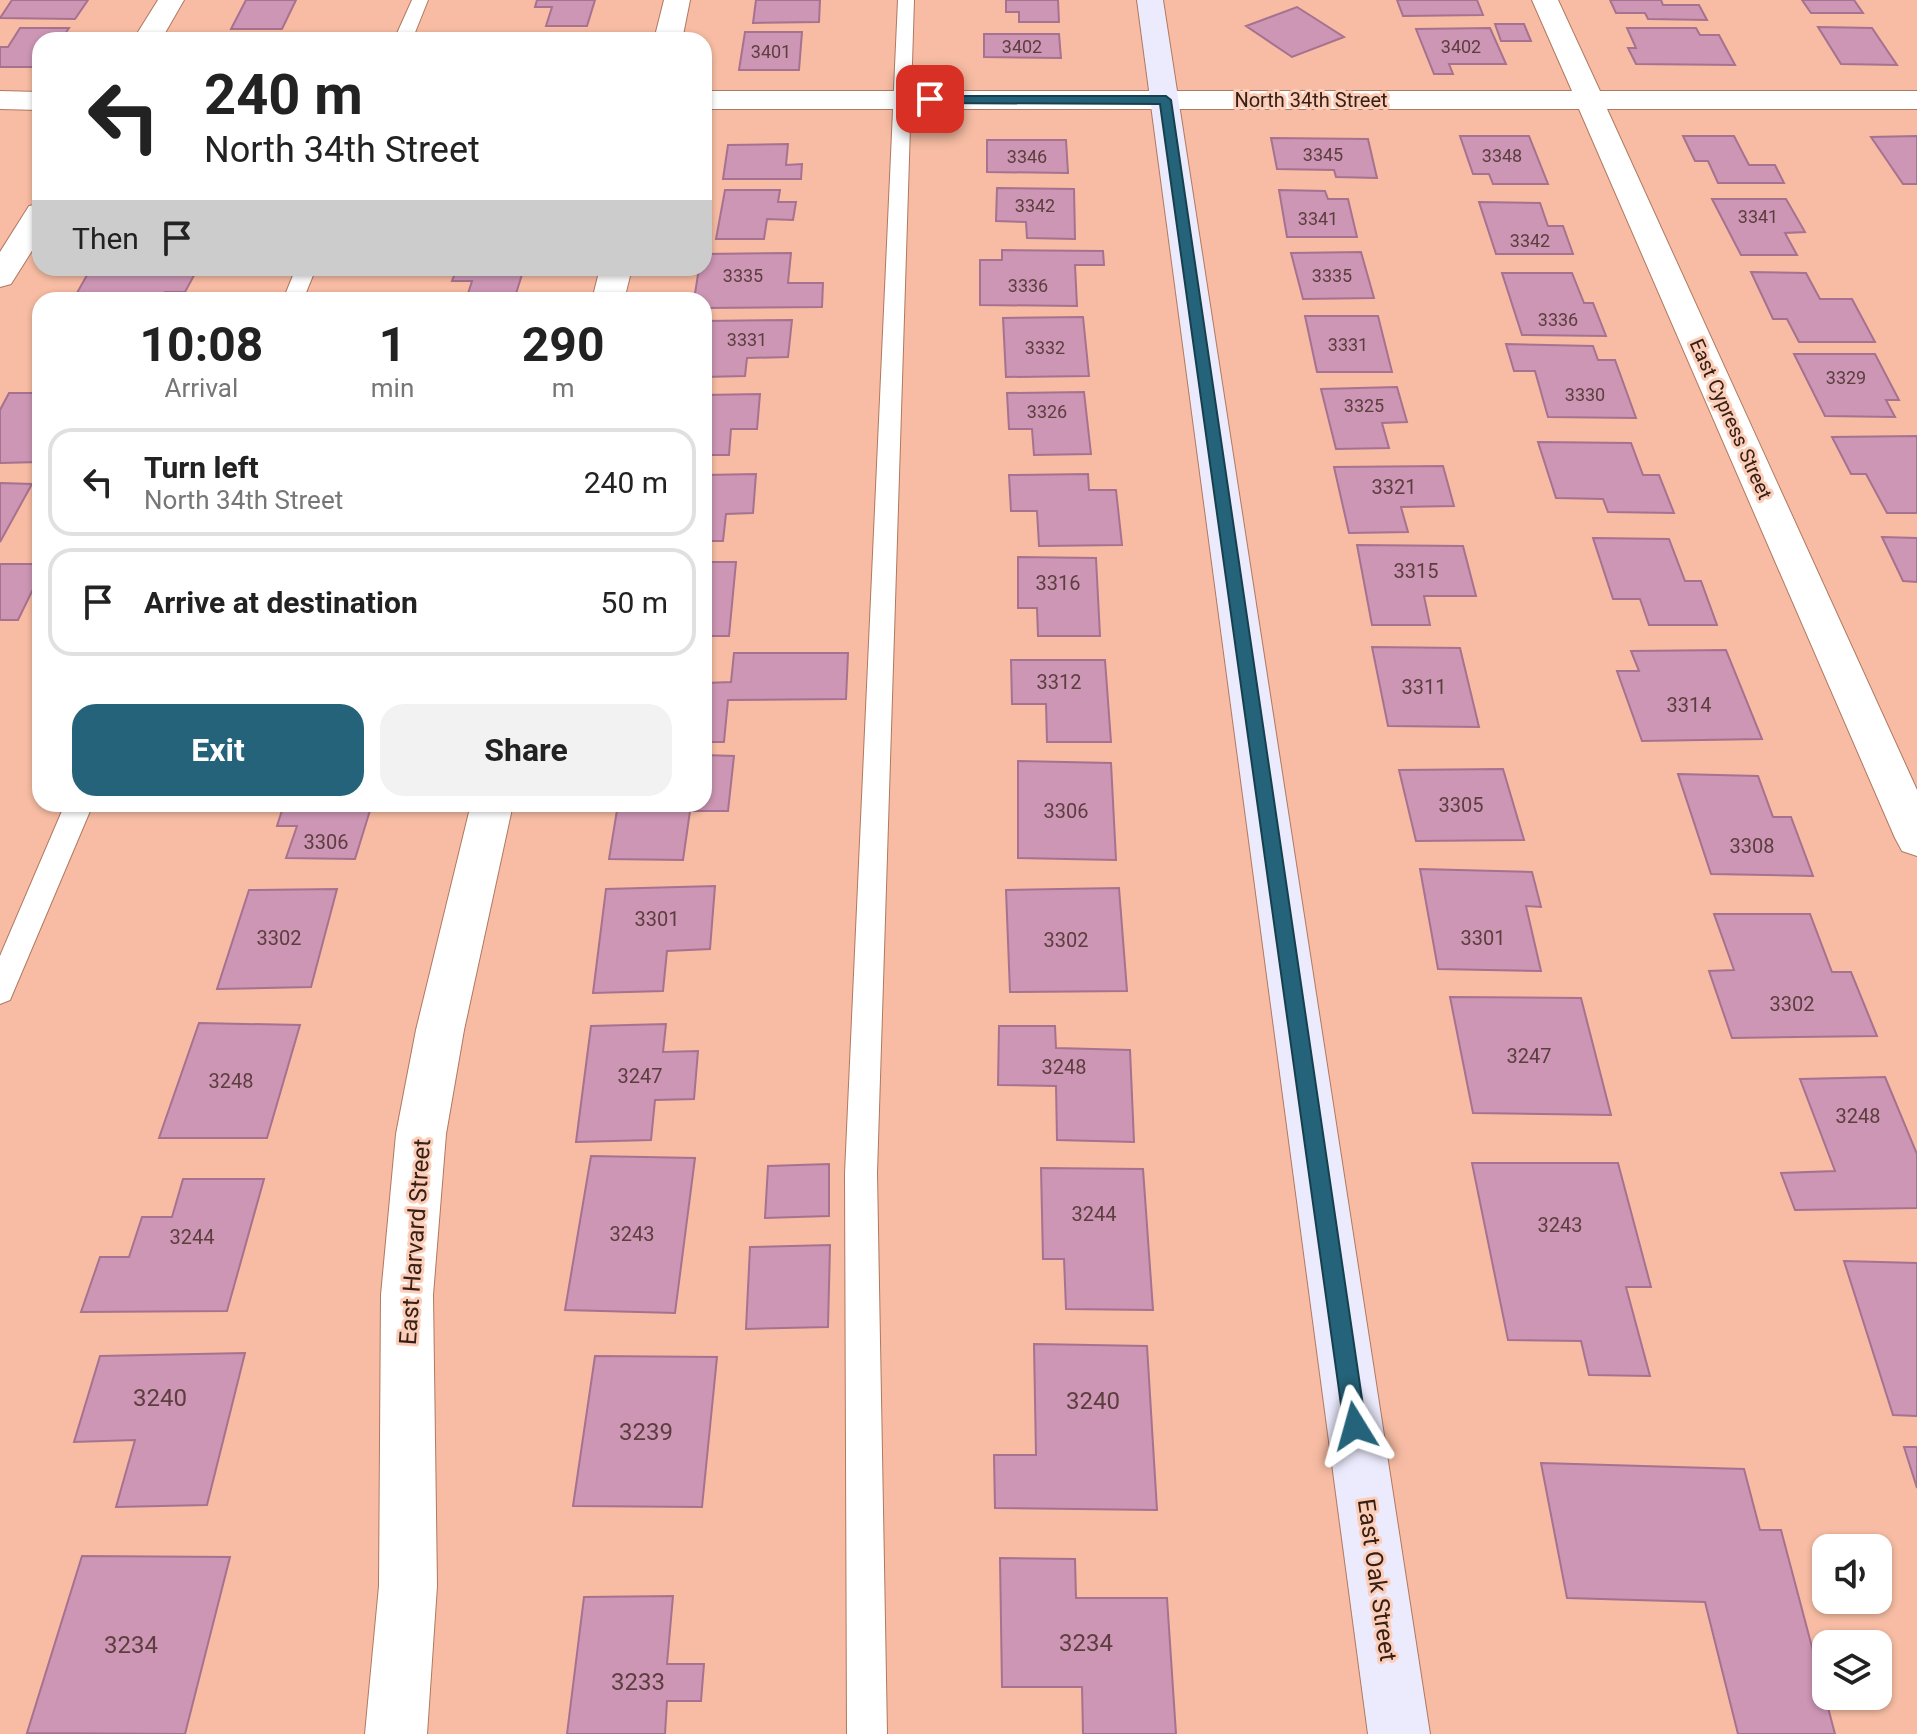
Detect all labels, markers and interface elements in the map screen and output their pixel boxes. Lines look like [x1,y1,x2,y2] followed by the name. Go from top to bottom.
[1002,36,1042,57] house number: 3402
[1441,36,1481,57] house number: 3402
[751,41,791,62] house number: 3401
[204,62,363,128] text: 240 m
[72,64,176,168] icon: left
[896,65,964,133] pin
[908,77,952,121] icon: arrive
[1234,88,1388,112] street label: North 34th Street
[204,129,480,171] text: North 34th Street
[1303,144,1343,165] house number: 3345
[1482,145,1522,166] house number: 3348
[1007,146,1047,167] house number: 3346
[1015,195,1055,216] house number: 3342
[1738,206,1778,227] house number: 3341
[1298,208,1338,229] house number: 3341
[155,216,199,260] icon: arrive
[72,221,139,256] text: Then
[1510,230,1550,251] house number: 3342
[723,265,763,286] house number: 3335
[1312,265,1352,286] house number: 3335
[1008,275,1048,296] house number: 3336
[1538,309,1578,330] house number: 3336
[140,316,263,373] text: 10:08
[379,316,406,373] text: 1
[522,316,604,373] text: 290
[727,329,767,350] house number: 3331
[1328,334,1368,355] house number: 3331
[1685,335,1777,503] street label: East Cypress Street
[1025,337,1065,358] house number: 3332
[1826,367,1866,388] house number: 3329
[165,373,238,403] text: Arrival
[371,373,414,403] text: min
[552,373,575,403] text: m
[1565,384,1605,405] house number: 3330
[1344,395,1384,416] house number: 3325
[1027,401,1067,422] house number: 3326
[144,450,259,485] text: Turn left
[76,460,120,504] icon: left
[584,465,668,500] text: 240 m
[1372,475,1416,499] house number: 3321
[144,485,343,515] text: North 34th Street
[1394,559,1438,583] house number: 3315
[1036,571,1080,595] house number: 3316
[76,580,120,624] icon: arrive
[144,585,418,620] text: Arrive at destination
[601,585,668,620] text: 50 m
[1037,670,1081,694] house number: 3312
[1402,675,1446,699] house number: 3311
[1667,693,1711,717] house number: 3314
[72,704,364,796] button: Exit
[380,704,672,796] button: Share
[1439,793,1483,817] house number: 3305
[1044,799,1088,823] house number: 3306
[304,830,348,854] house number: 3306
[1730,834,1774,858] house number: 3308
[635,907,679,931] house number: 3301
[257,926,301,950] house number: 3302
[1461,926,1505,950] house number: 3301
[1044,928,1088,952] house number: 3302
[1770,992,1814,1016] house number: 3302
[1507,1044,1551,1068] house number: 3247
[1042,1055,1086,1079] house number: 3248
[618,1064,662,1088] house number: 3247
[209,1069,253,1093] house number: 3248
[1836,1104,1880,1128] house number: 3248
[394,1138,436,1346] street label: East Harvard Street
[1072,1202,1116,1226] house number: 3244
[1538,1213,1582,1237] house number: 3243
[610,1222,654,1246] house number: 3243
[170,1225,214,1249] house number: 3244
[133,1384,187,1412] house number: 3240
[1313,1384,1397,1468] position arrow
[1066,1387,1120,1415] house number: 3240
[619,1418,673,1446] house number: 3239
[1352,1497,1402,1663] street label: East Oak Street
[1812,1534,1892,1710] map controls
[1812,1534,1892,1614] button: sound
[1059,1629,1113,1657] house number: 3234
[1812,1630,1892,1710] button: layers
[104,1631,158,1659] house number: 3234
[611,1668,665,1696] house number: 3233

